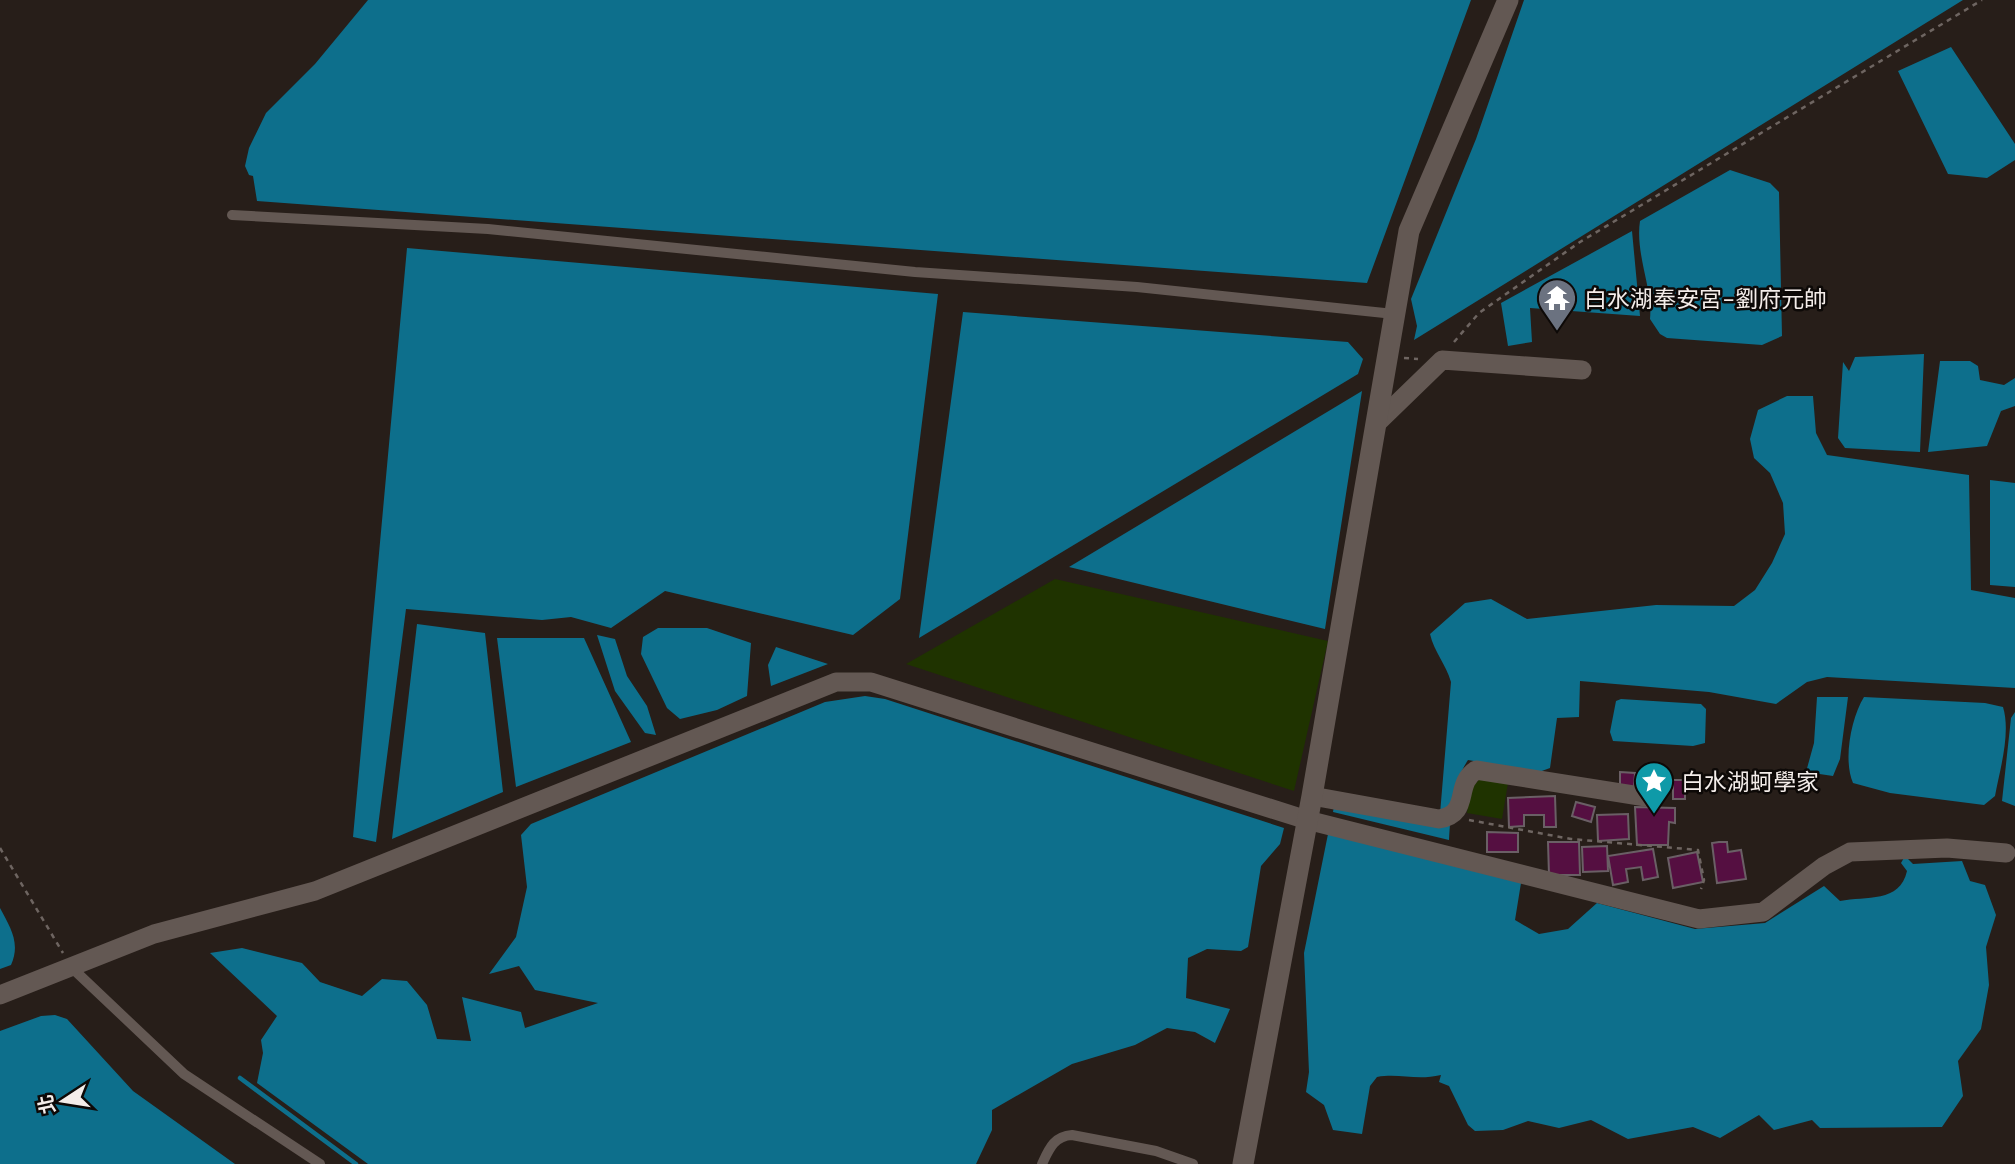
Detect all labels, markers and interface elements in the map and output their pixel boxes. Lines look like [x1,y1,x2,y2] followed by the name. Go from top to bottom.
[1536,277,1578,332] temple icon: 白水湖奉安宮-劉府元帥
[1584,284,1827,313] place label: 白水湖奉安宮-劉府元帥
[1633,760,1675,815] place icon: 白水湖蚵學家
[1681,767,1819,796] place label: 白水湖蚵學家
[28,1066,98,1136] north arrow
[33,1093,60,1116] text: 北

